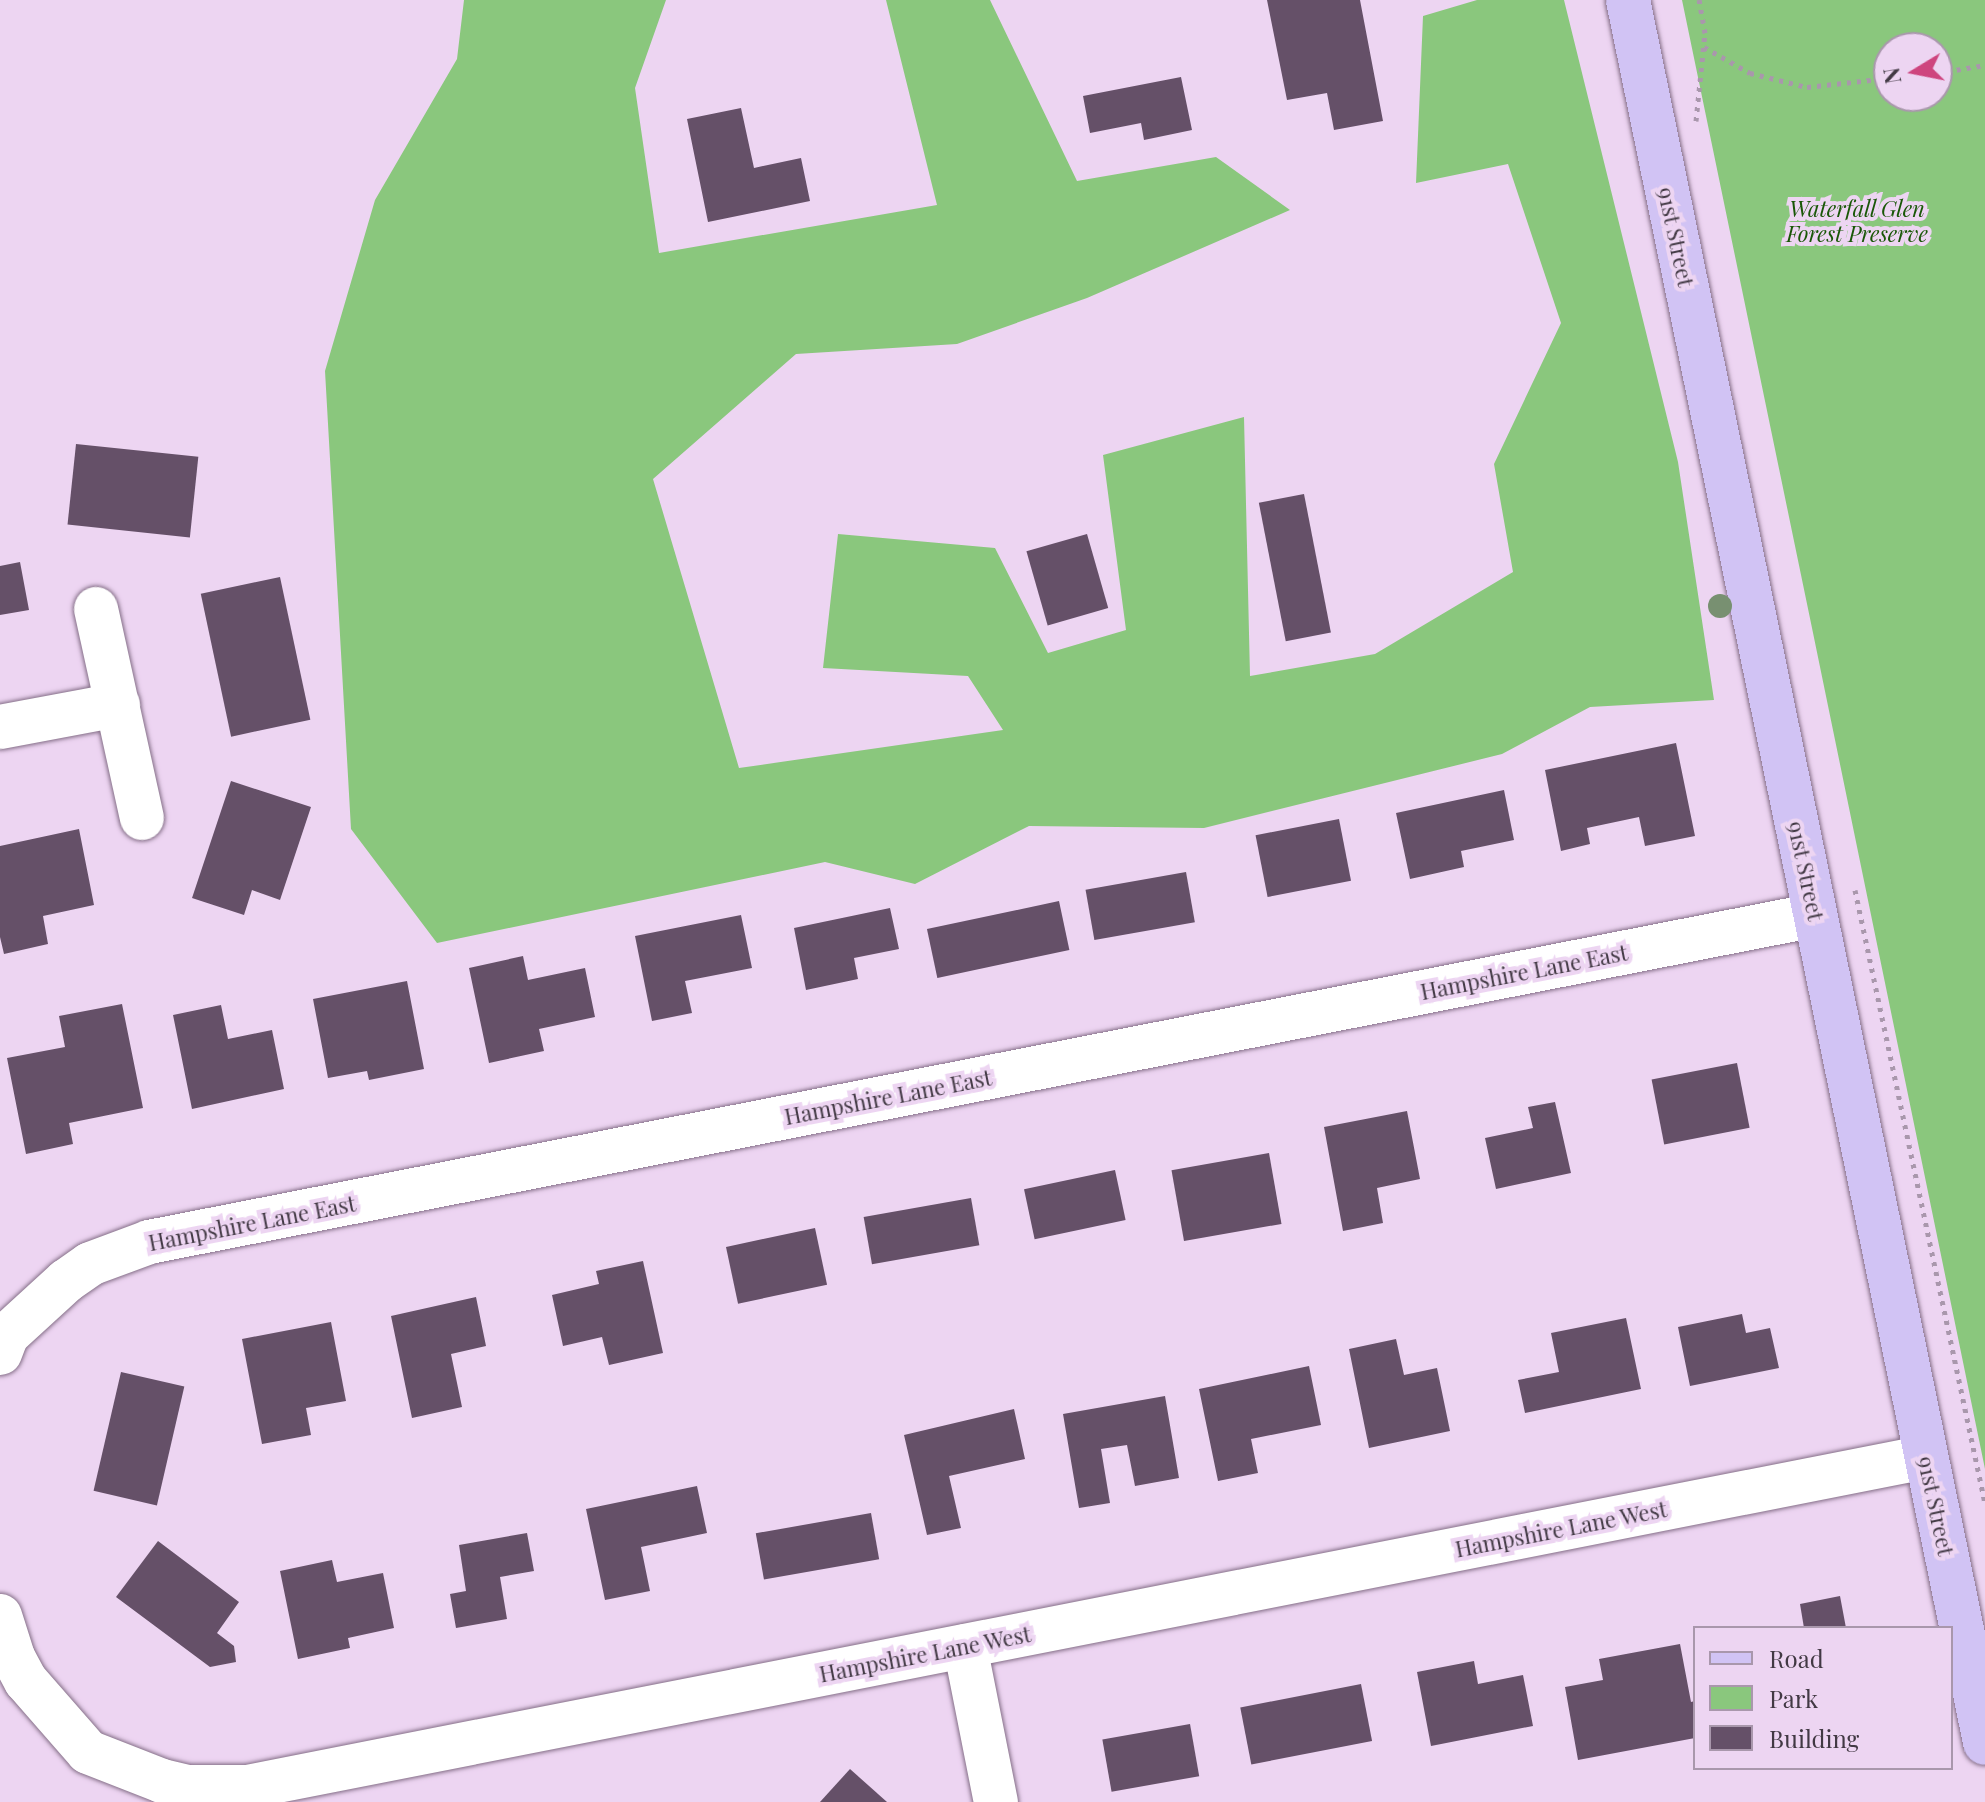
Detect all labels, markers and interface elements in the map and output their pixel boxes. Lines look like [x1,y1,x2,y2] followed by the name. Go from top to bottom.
[1873,32,1953,112] north arrow
[1875,65,1907,86] text: N
[1653,185,1699,289] street label: 91st Street
[1786,195,1928,246] park label: Waterfall Glen Forest Preserve
[1783,819,1829,923] street label: 91st Street
[1418,939,1630,1005] street label: Hampshire Lane East
[782,1064,994,1130] street label: Hampshire Lane East
[146,1190,358,1256] street label: Hampshire Lane East
[1913,1454,1959,1558] street label: 91st Street
[1453,1495,1669,1563] street label: Hampshire Lane West
[817,1620,1033,1688] street label: Hampshire Lane West
[1693,1626,1953,1770] legend
[1769,1642,1824,1674] text: Road
[1769,1682,1818,1714] text: Park
[1769,1722,1859,1754] text: Building

